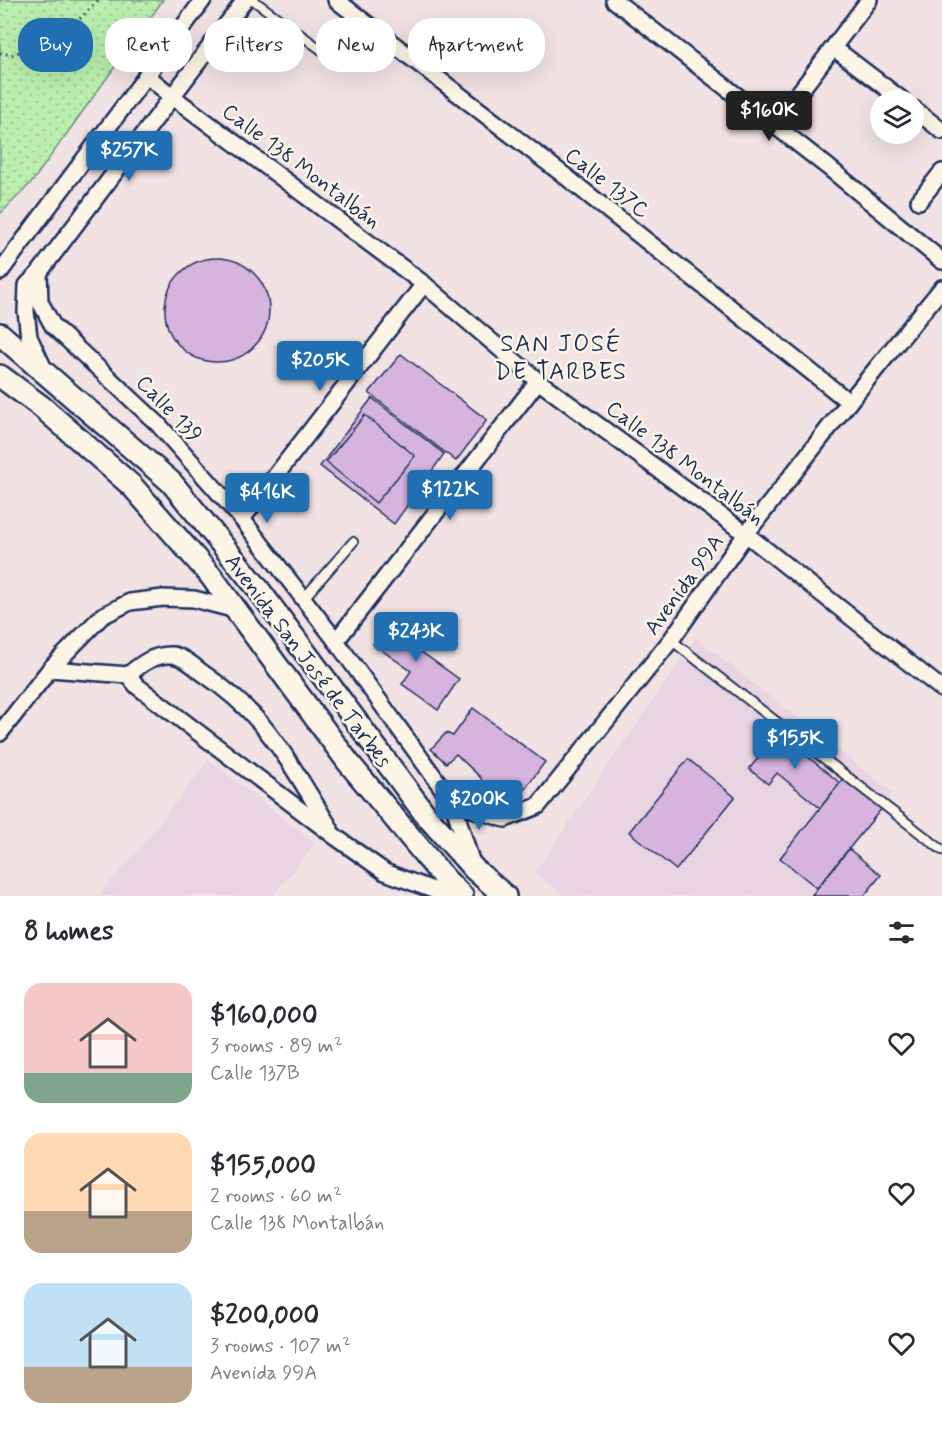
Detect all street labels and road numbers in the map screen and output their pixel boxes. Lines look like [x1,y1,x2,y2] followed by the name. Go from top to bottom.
[216,98,386,235] street label: Calle 138 Montalbán
[559,142,655,226] street label: Calle 137C
[129,369,208,449] street label: Calle 139
[600,395,770,532] street label: Calle 138 Montalbán
[639,529,731,641] street label: Avenida 99A
[218,549,397,774] street label: Avenida San José de Tarbes

